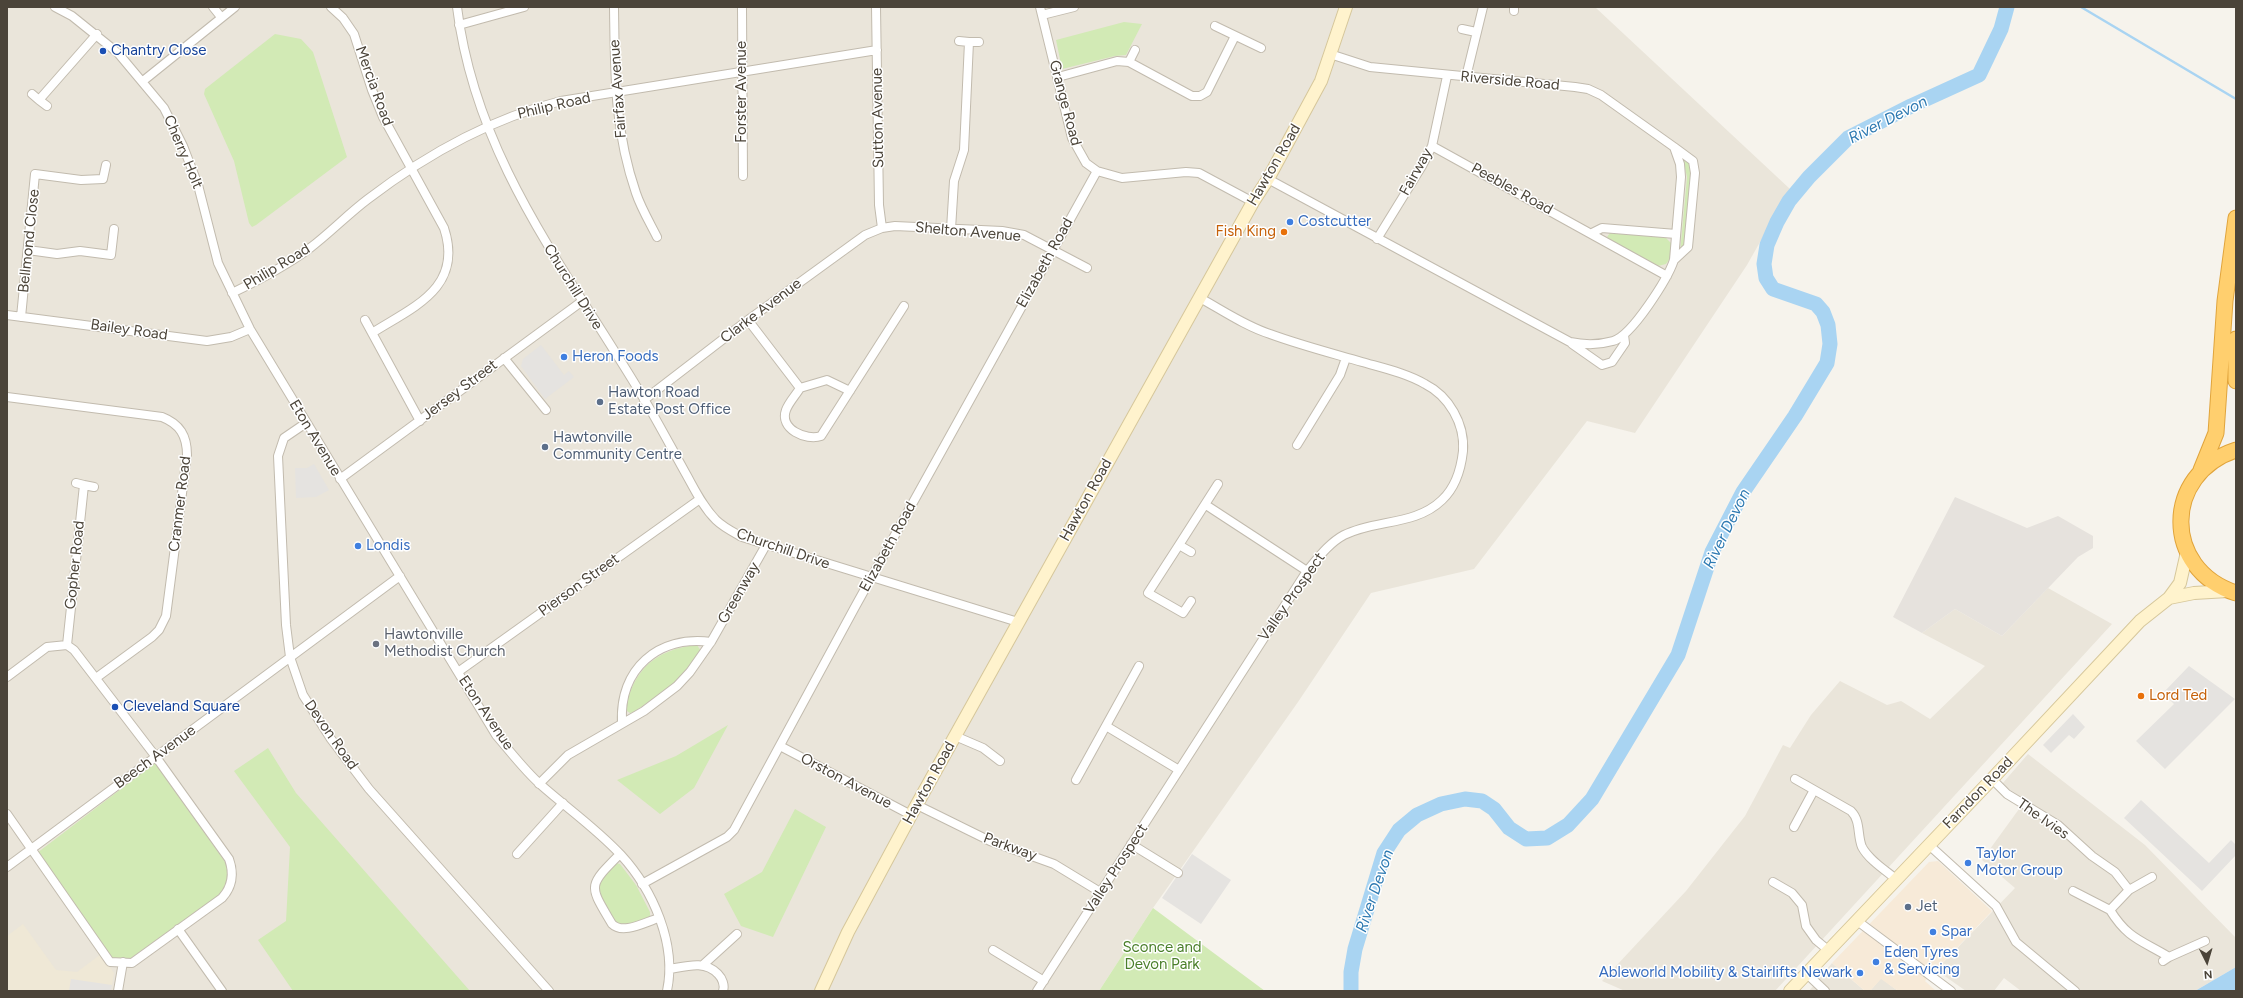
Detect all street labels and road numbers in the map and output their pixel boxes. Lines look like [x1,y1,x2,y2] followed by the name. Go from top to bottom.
[606,39,630,139] street label: Fairfax Avenue
[733,41,751,143] street label: Forster Avenue
[351,44,397,128] street label: Mercia Road
[1045,58,1085,148] street label: Grange Road
[868,68,888,168] street label: Sutton Avenue
[1460,68,1560,94] street label: Riverside Road
[516,89,592,123] street label: Philip Road
[159,113,207,191] street label: Cherry Holt
[1243,121,1305,209] street label: Hawton Road
[1396,145,1436,199] street label: Fairway
[1468,159,1556,219] street label: Peebles Road
[15,188,43,294] street label: Bellmond Close
[1013,215,1077,311] street label: Elizabeth Road
[914,218,1022,246] street label: Shelton Avenue
[240,240,314,294] street label: Philip Road
[540,241,606,333] street label: Churchill Drive
[717,275,805,347] street label: Clarke Avenue
[89,316,169,344] street label: Bailey Road
[419,356,501,424] street label: Jersey Street
[285,397,345,479] street label: Eton Avenue
[165,455,195,553] street label: Cranmer Road
[1056,456,1116,544] street label: Hawton Road
[856,499,920,595] street label: Elizabeth Road
[61,520,89,610] street label: Gopher Road
[734,525,832,573] street label: Churchill Drive
[1255,549,1329,645] street label: Valley Prospect
[535,550,623,620] street label: Pierson Street
[714,559,764,627] street label: Greenway
[454,672,518,754] street label: Eton Avenue
[300,697,362,773] street label: Devon Road
[111,721,199,793] street label: Beech Avenue
[899,739,959,827] street label: Hawton Road
[797,749,895,813] street label: Orston Avenue
[1939,753,2017,833] street label: Farndon Road
[2014,795,2072,843] street label: The Ivies
[1080,821,1152,917] street label: Valley Prospect
[981,829,1039,865] street label: Parkway

